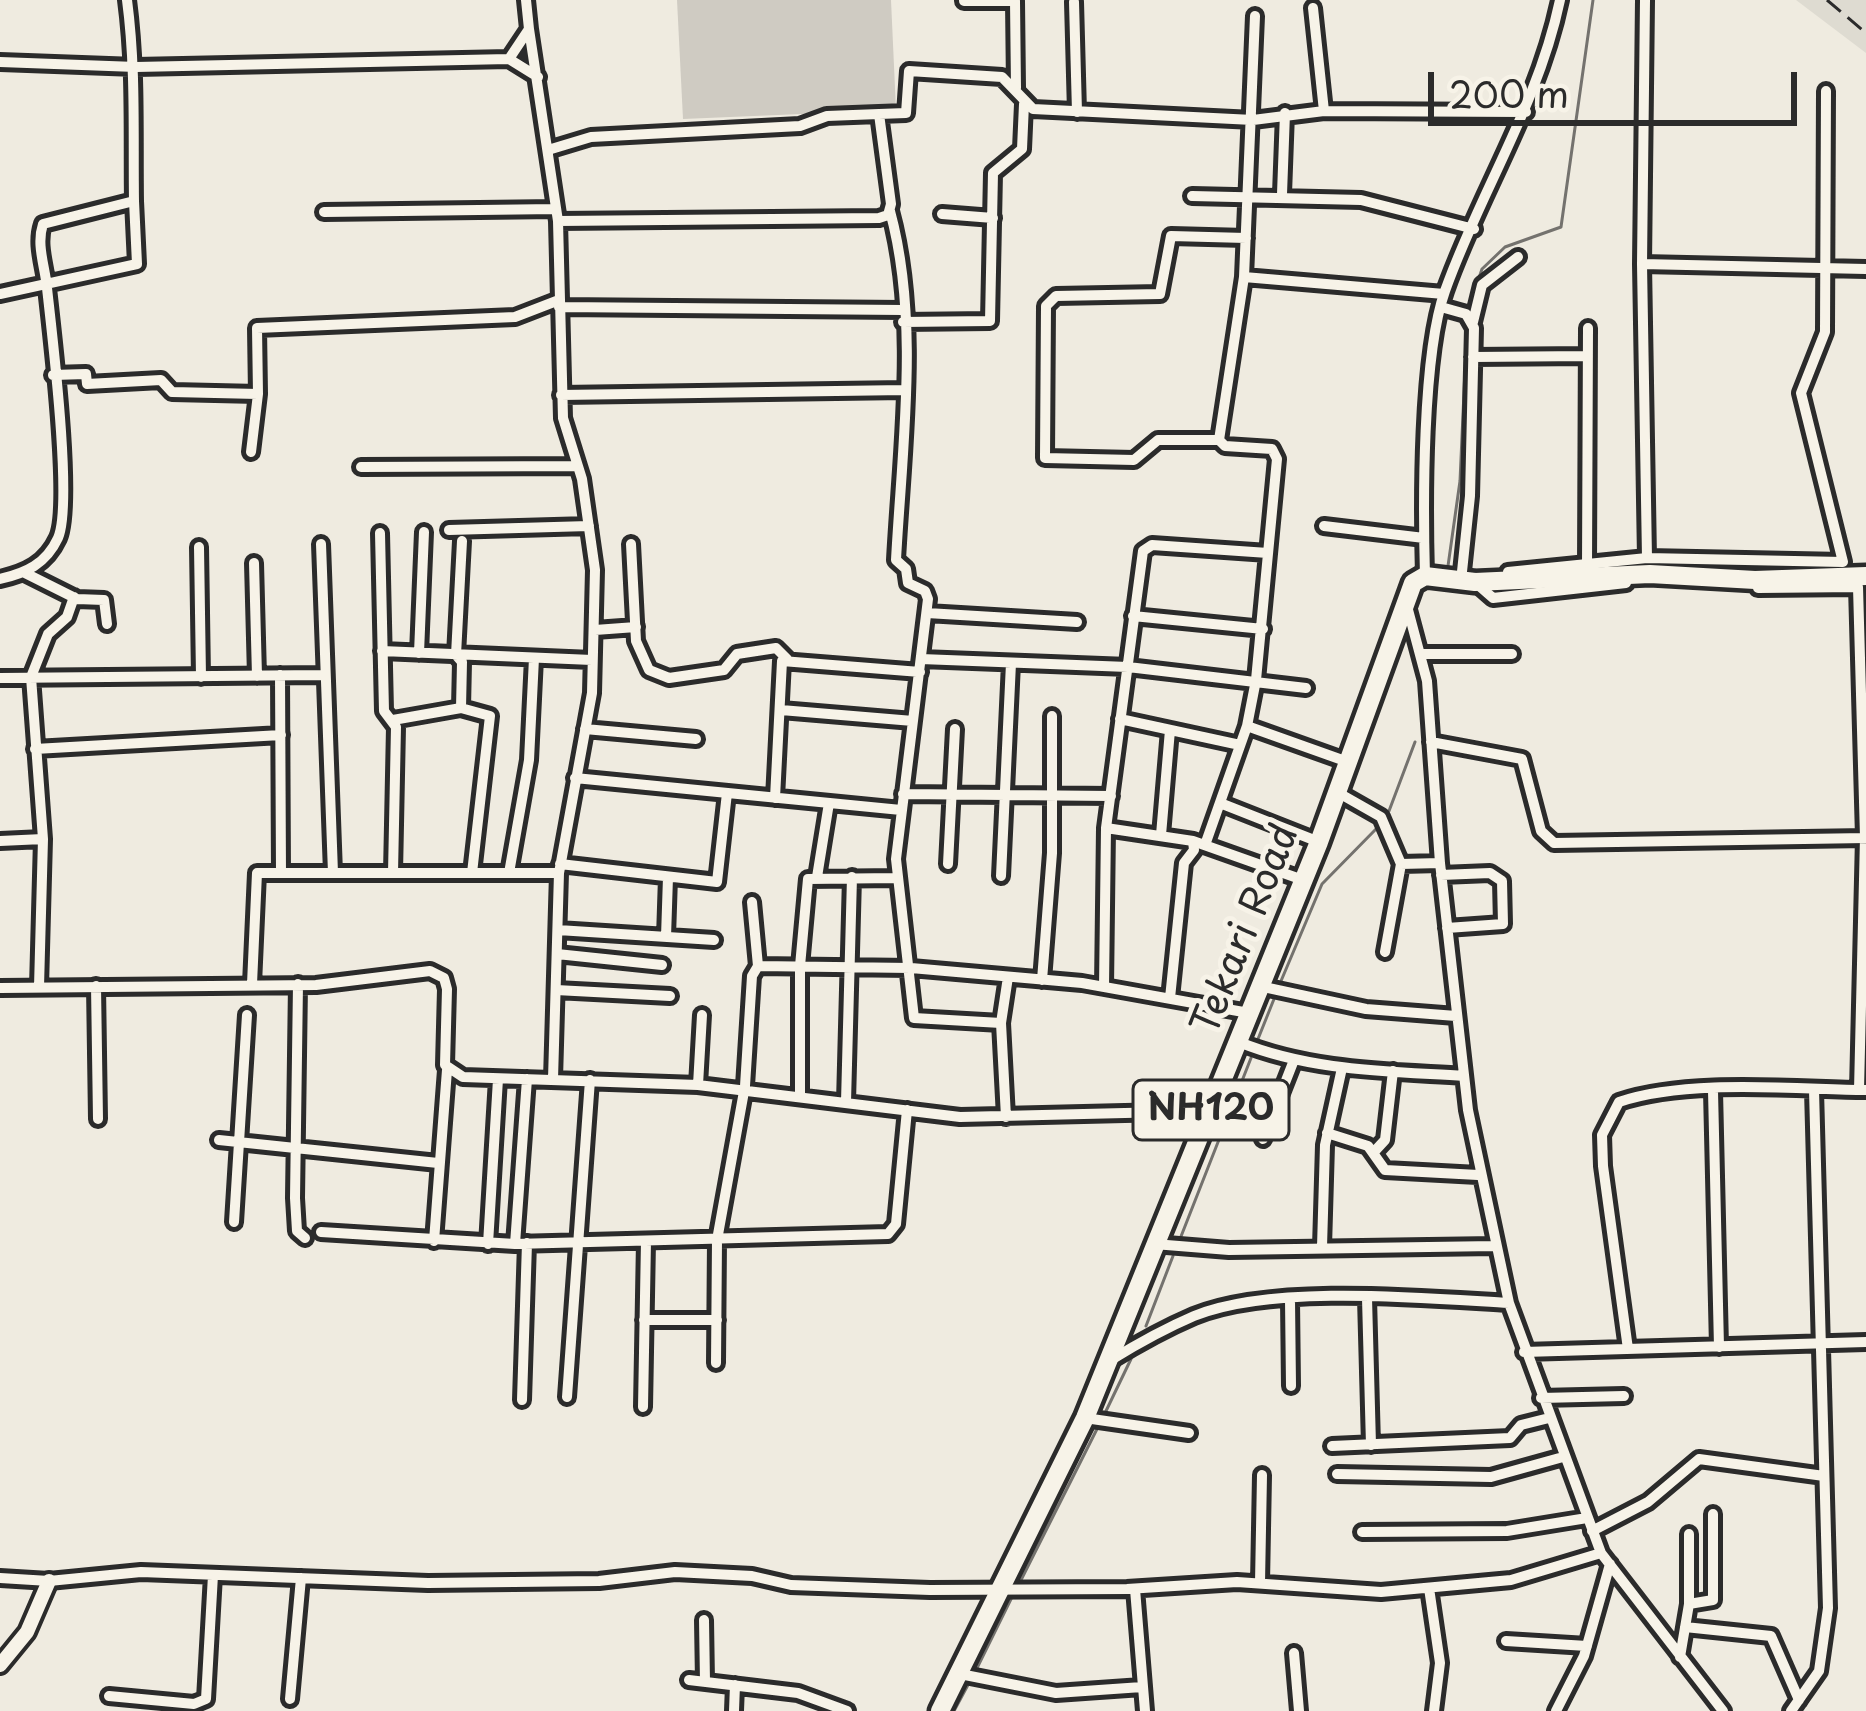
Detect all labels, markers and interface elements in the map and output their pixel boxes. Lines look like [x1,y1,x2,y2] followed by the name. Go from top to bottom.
[1434,48,1803,122] scale bar
[1449,66,1569,120] text: 200 m
[1184,818,1310,1042] street label: Tekari Road
[1133,1080,1289,1140] road number: NH120

